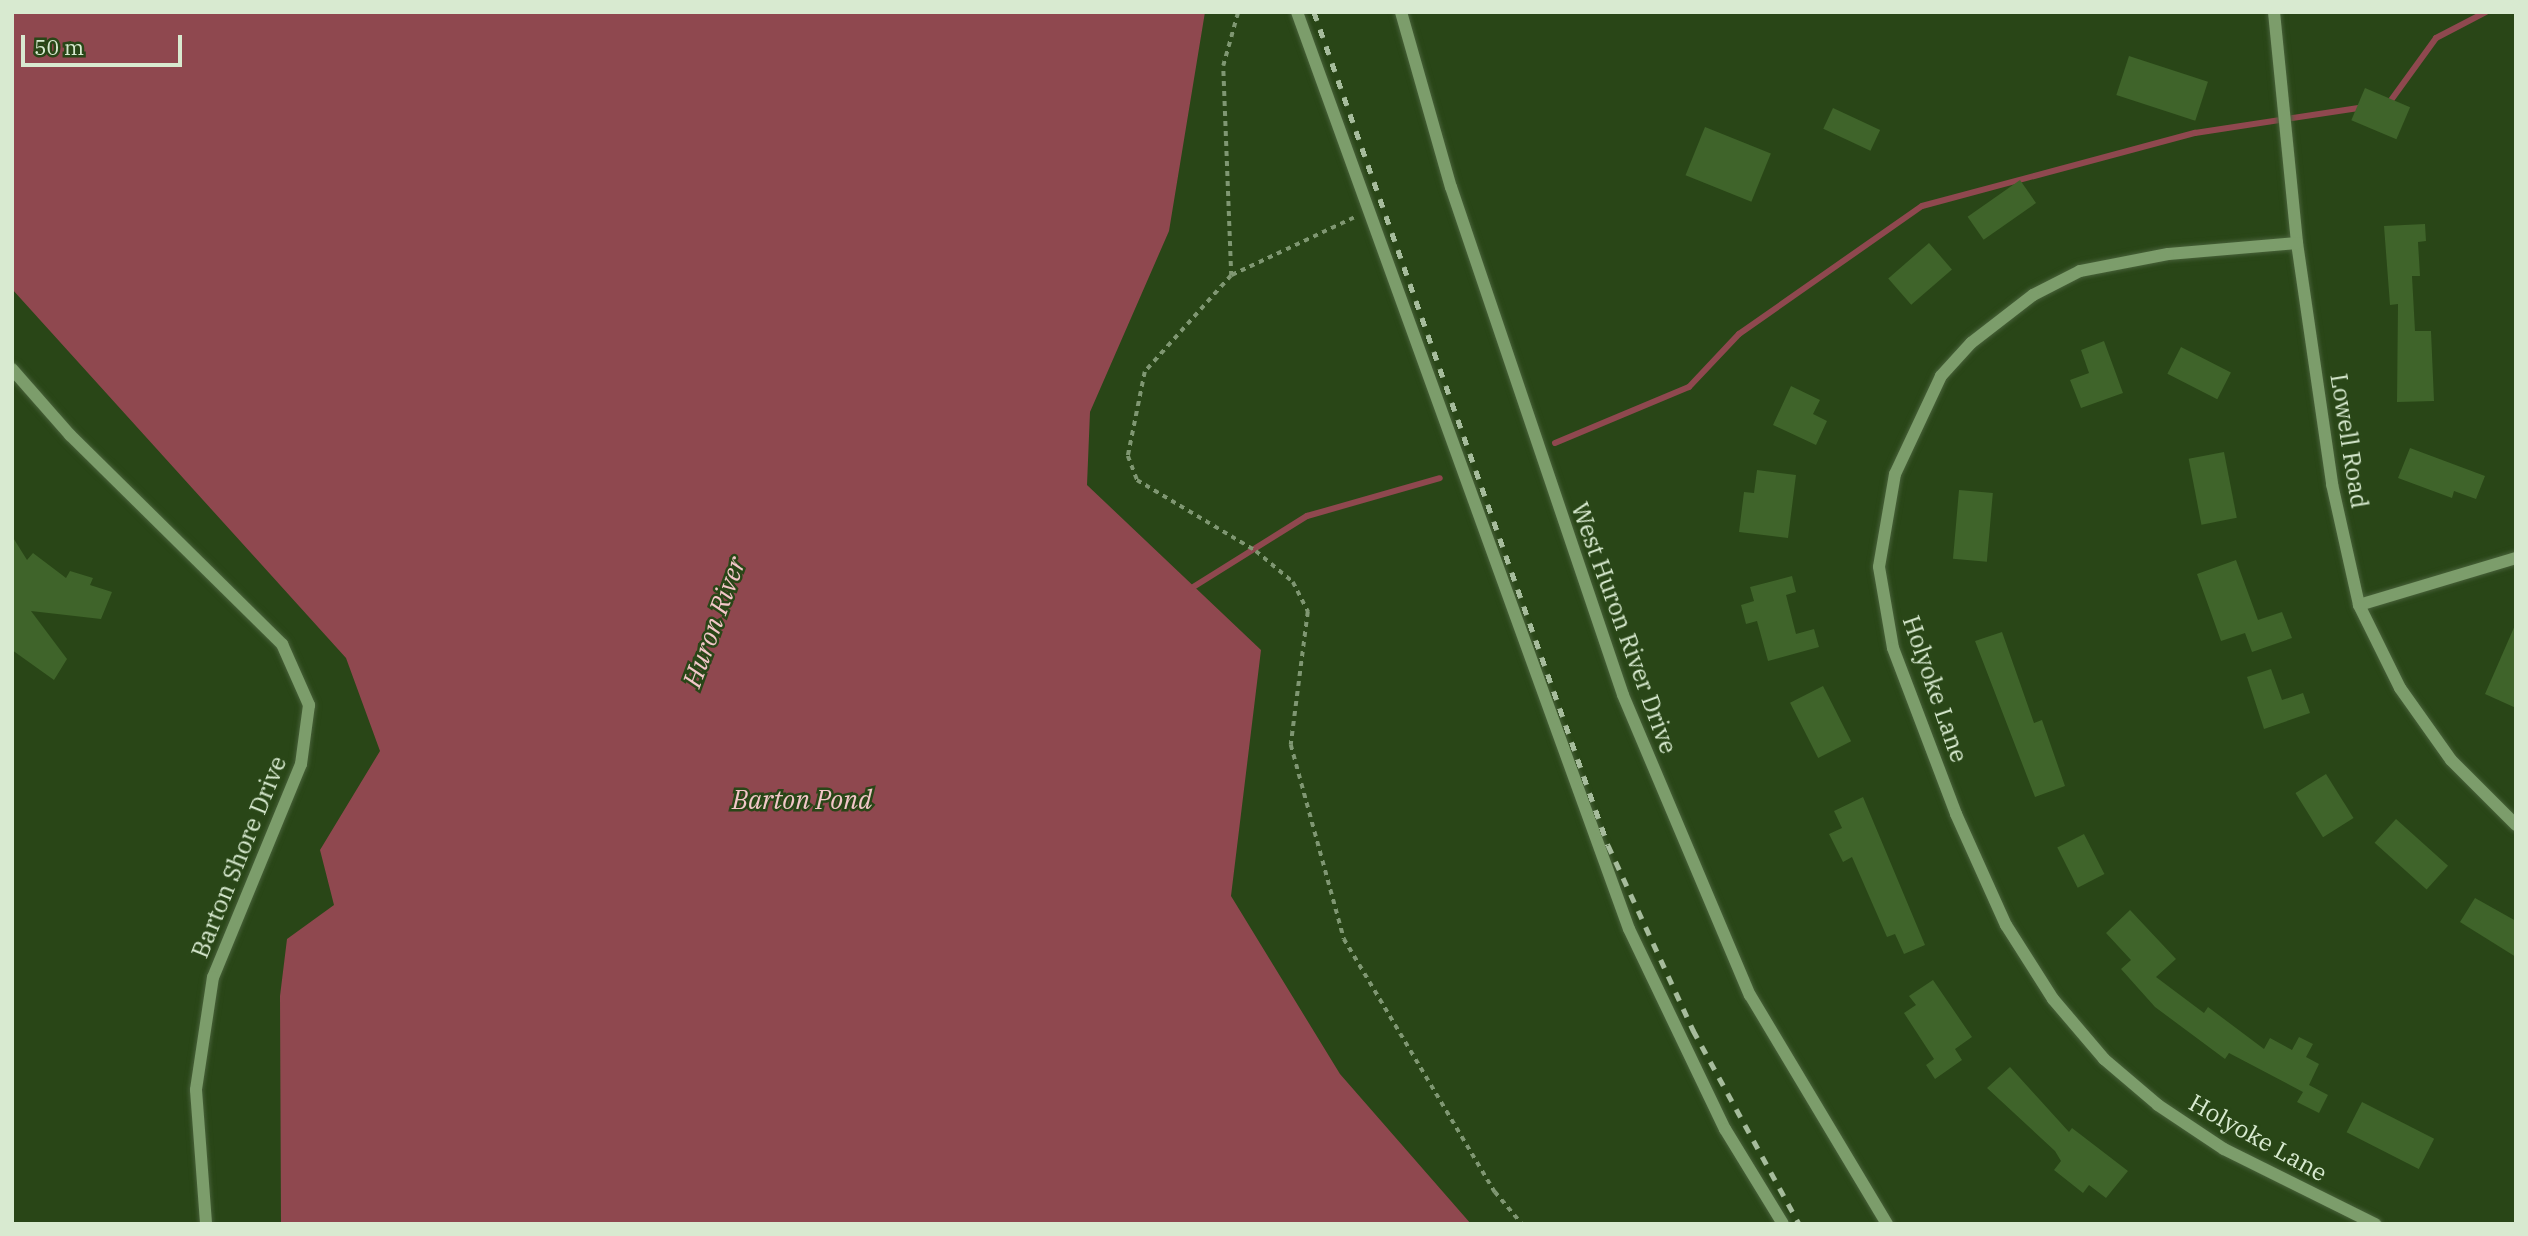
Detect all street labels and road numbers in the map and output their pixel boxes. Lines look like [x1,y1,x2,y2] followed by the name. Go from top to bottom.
[2324,371,2374,511] street label: Lowell Road
[1565,498,1683,758] street label: West Huron River Drive
[1896,612,1974,766] street label: Holyoke Lane
[185,752,293,962] street label: Barton Shore Drive
[2184,1088,2332,1188] street label: Holyoke Lane

